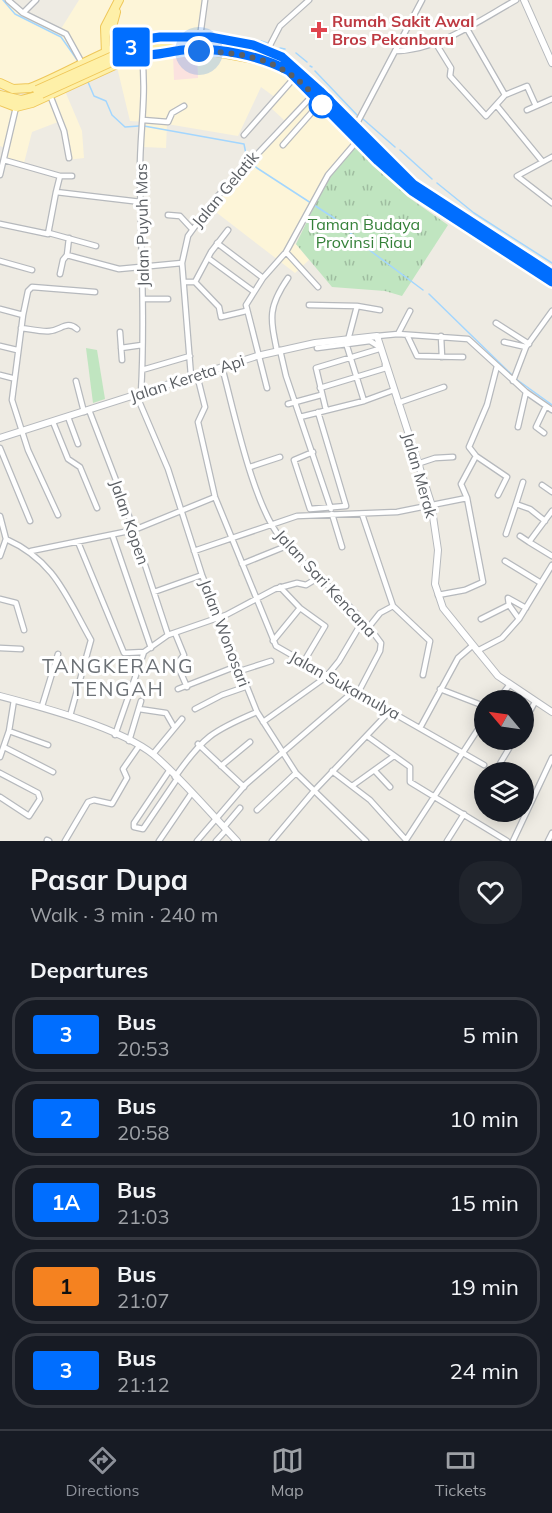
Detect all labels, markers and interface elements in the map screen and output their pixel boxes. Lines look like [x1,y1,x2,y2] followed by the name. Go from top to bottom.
[332,11,474,49] place label: Rumah Sakit Awal Bros Pekanbaru
[310,21,328,39] marker: Rumah Sakit Awal Bros Pekanbaru
[112,28,150,66] line badge: 3
[125,34,137,60] text: 3
[184,36,214,66] your location
[309,92,335,118] unlabelled marker
[187,146,263,231] street label: Jalan Gelatik
[131,163,153,287] street label: Jalan Puyuh Mas
[308,214,420,252] park label: Taman Budaya Provinsi Riau
[127,350,247,406] street label: Jalan Kereta Api
[398,430,442,521] street label: Jalan Merak
[106,477,154,567] street label: Jalan Kopen
[271,525,381,641] street label: Jalan Sari Kencana
[195,576,255,690] street label: Jalan Wonosari
[286,646,404,724] street label: Jalan Sukamulya
[42,653,194,701] district label: TANGKERANG TENGAH
[474,690,534,750] north arrow
[474,690,534,822] map controls
[474,762,534,822] button: layers
[459,861,522,924] button: heart
[30,862,188,897] text: Pasar Dupa
[30,902,218,927] text: Walk · 3 min · 240 m
[30,956,148,984] text: Departures
[117,1008,156,1036] text: Bus
[60,1021,72,1047] text: 3
[463,1021,519,1049] text: 5 min
[117,1036,170,1061] text: 20:53
[117,1092,156,1120] text: Bus
[60,1105,72,1131] text: 2
[449,1105,519,1133] text: 10 min
[117,1120,170,1145] text: 20:58
[117,1176,156,1204] text: Bus
[52,1189,80,1215] text: 1A
[449,1189,519,1217] text: 15 min
[117,1204,170,1229] text: 21:03
[117,1260,156,1288] text: Bus
[60,1273,72,1299] text: 1
[449,1273,519,1301] text: 19 min
[117,1288,170,1313] text: 21:07
[117,1344,156,1372] text: Bus
[60,1357,72,1383] text: 3
[449,1357,519,1385] text: 24 min
[117,1372,170,1397] text: 21:12
[66,1444,140,1500] tab: Directions
[271,1444,304,1500] tab: Map
[435,1444,486,1500] tab: Tickets

